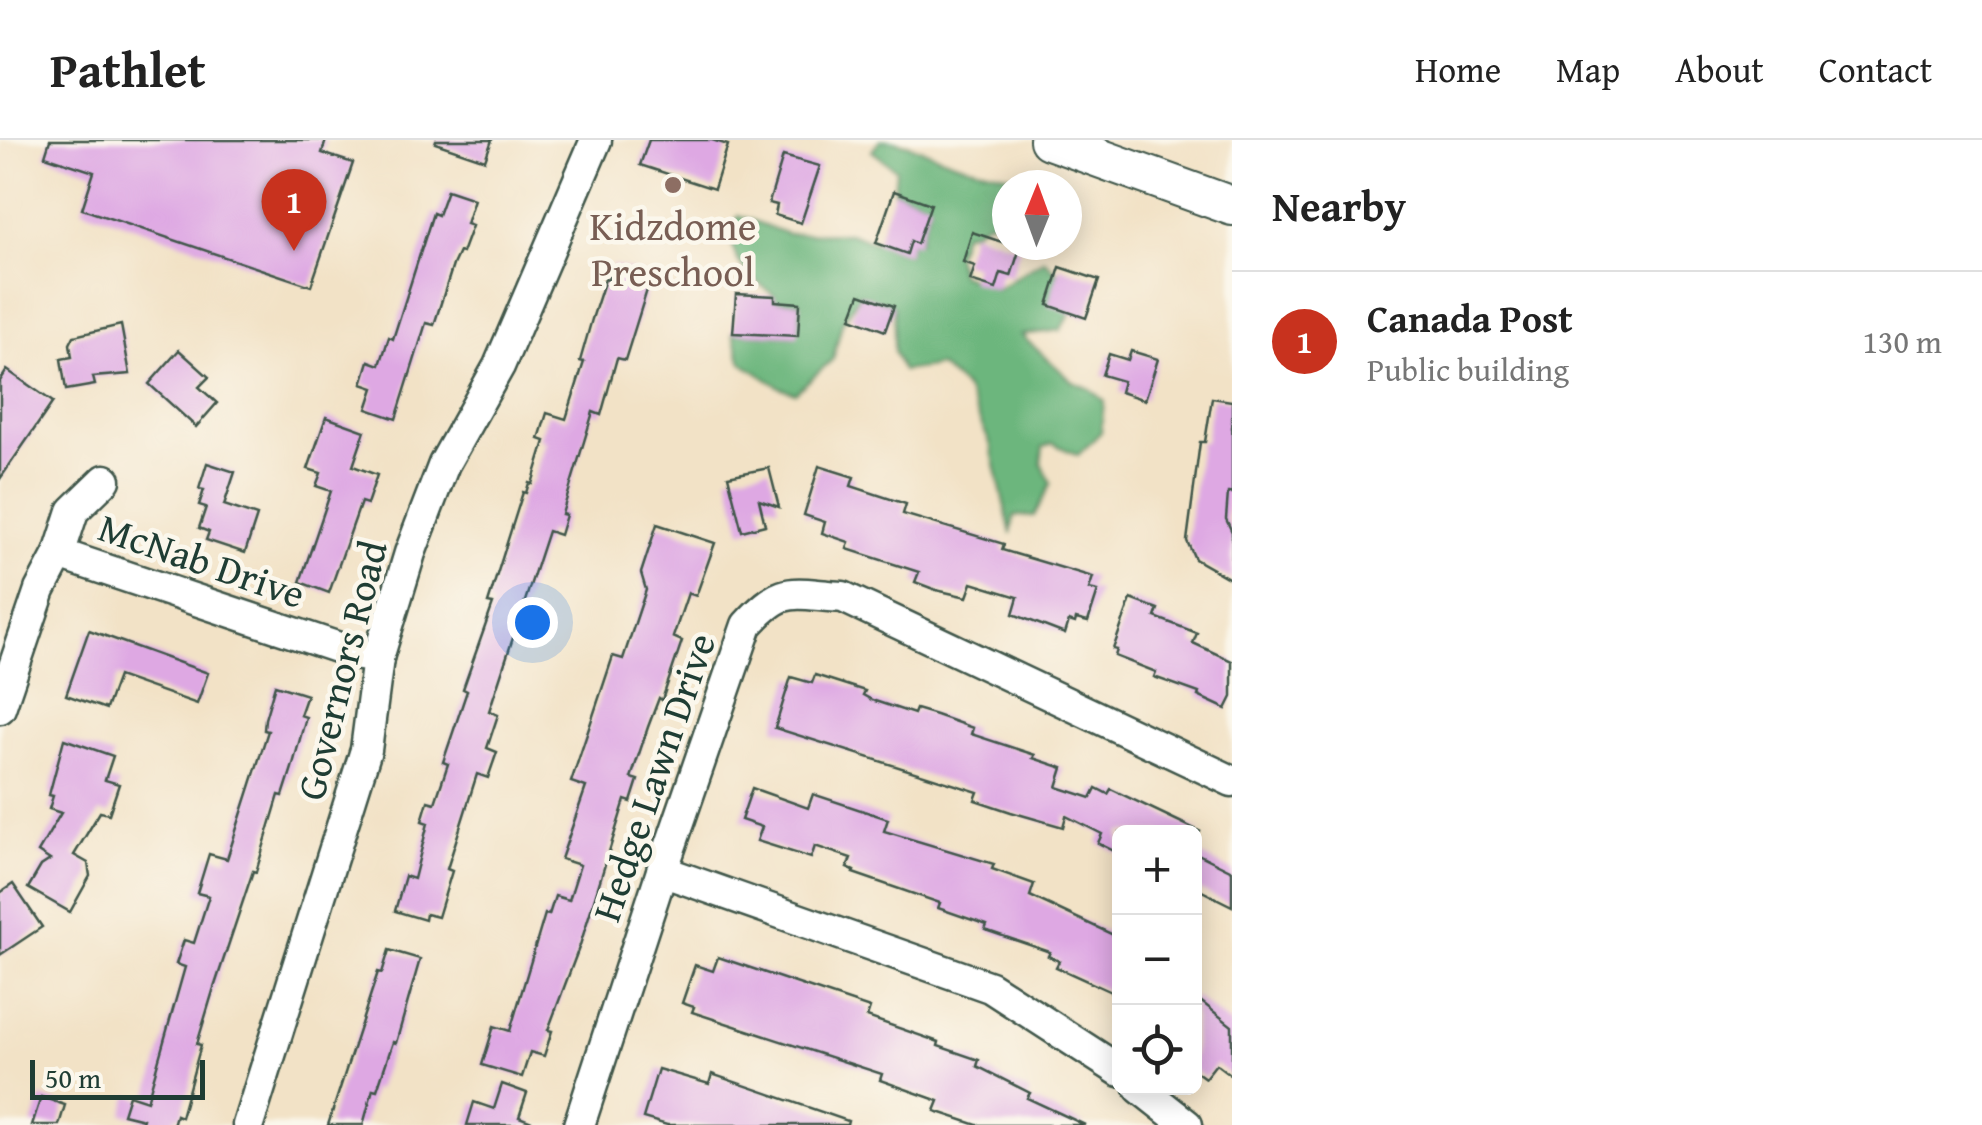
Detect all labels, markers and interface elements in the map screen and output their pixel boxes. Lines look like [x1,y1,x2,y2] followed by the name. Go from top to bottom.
[50,34,206,105] text: Pathlet
[1415,44,1501,95] text: Home
[1556,44,1620,95] text: Map
[1675,44,1764,95] text: About
[1819,44,1932,95] text: Contact
[262,168,326,251] pin: 1
[992,170,1082,260] north arrow
[662,174,684,196] marker: Kidzdome Preschool
[1272,175,1406,236] text: Nearby
[590,196,756,301] place label: Kidzdome Preschool
[1367,290,1573,346] text: Canada Post
[1296,318,1313,365] text: 1
[1863,318,1942,365] text: 130 m
[1367,346,1569,393] text: Public building
[91,497,313,623] street label: McNab Drive
[280,534,402,806] street label: Governors Road
[507,597,558,648] your location
[576,625,730,929] street label: Hedge Lawn Drive
[1112,825,1202,1095] map controls
[1112,825,1202,915] button: +
[1112,915,1202,1005] button: −
[1112,1005,1202,1095] button: locate
[30,1055,205,1100] scale bar
[45,1057,101,1098] text: 50 m

